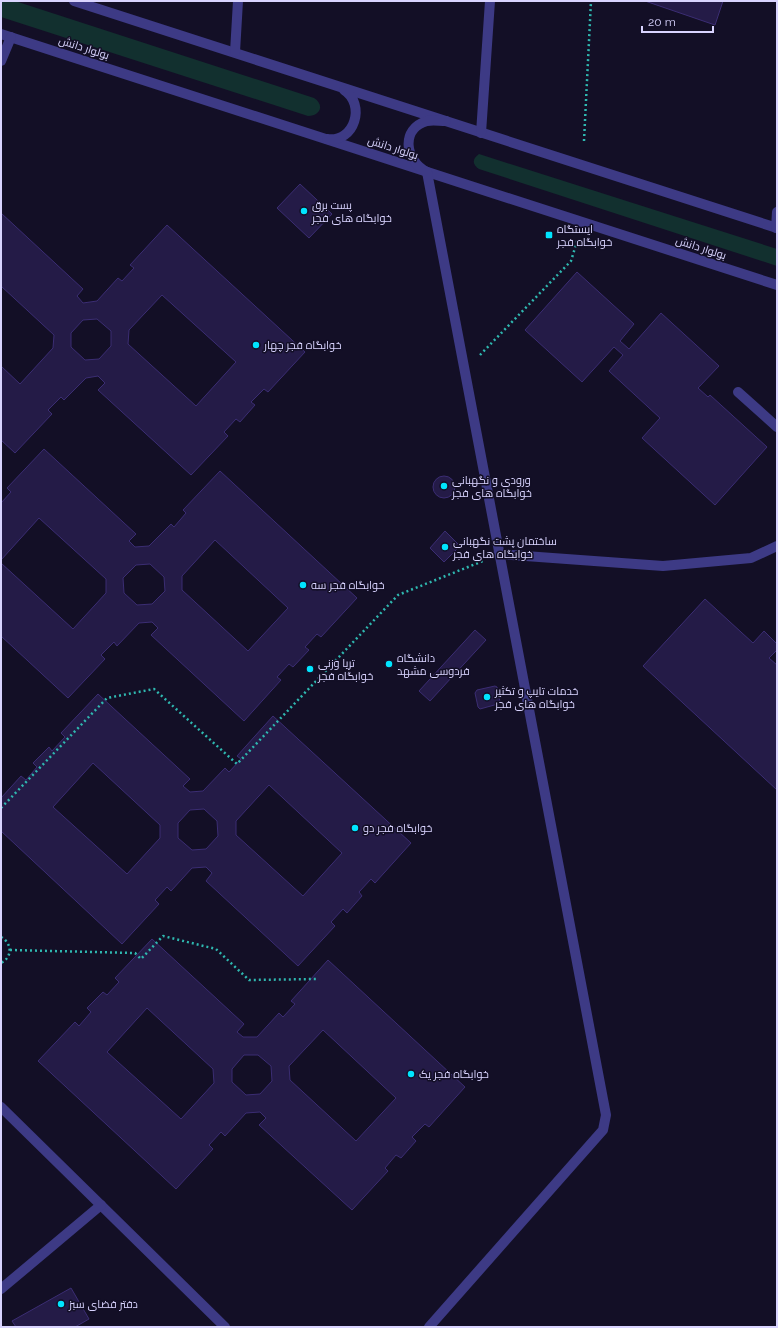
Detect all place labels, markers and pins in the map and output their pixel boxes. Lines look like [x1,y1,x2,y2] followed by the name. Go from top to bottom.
[311,199,392,225] place label: پست برق خوابگاه های فجر
[299,206,309,216] marker: پست برق خوابگاه های فجر
[556,223,612,249] place label: ایستگاه خوابگاه فجر
[544,230,554,240] marker: ایستگاه خوابگاه فجر
[263,339,342,352] place label: خوابگاه فجر چهار
[251,340,261,350] marker: خوابگاه فجر چهار
[451,474,532,500] place label: ورودی و نگهبانی خوابگاه های فجر
[439,481,449,491] marker: ورودی و نگهبانی خوابگاه های فجر
[452,535,557,561] place label: ساختمان پشت نگهبانی خوابگاه های فجر
[440,542,450,552] marker: ساختمان پشت نگهبانی خوابگاه های فجر
[311,579,385,592] place label: خوابگاه فجر سه
[298,580,308,590] marker: خوابگاه فجر سه
[397,652,470,678] place label: دانشگاه فردوسی مشهد
[317,657,373,683] place label: تریا وزنی خوابگاه فجر
[384,659,394,669] marker: دانشگاه فردوسی مشهد
[305,664,315,674] marker: تریا وزنی خوابگاه فجر
[494,685,578,711] place label: خدمات تایپ و تکثیر خوابگاه های فجر
[482,692,492,702] marker: خدمات تایپ و تکثیر خوابگاه های فجر
[363,822,432,835] place label: خوابگاه فجر دو
[350,823,360,833] marker: خوابگاه فجر دو
[419,1068,489,1081] place label: خوابگاه فجر یک
[406,1069,416,1079] marker: خوابگاه فجر یک
[68,1298,138,1311] place label: دفتر فضای سبز
[56,1299,66,1309] marker: دفتر فضای سبز

